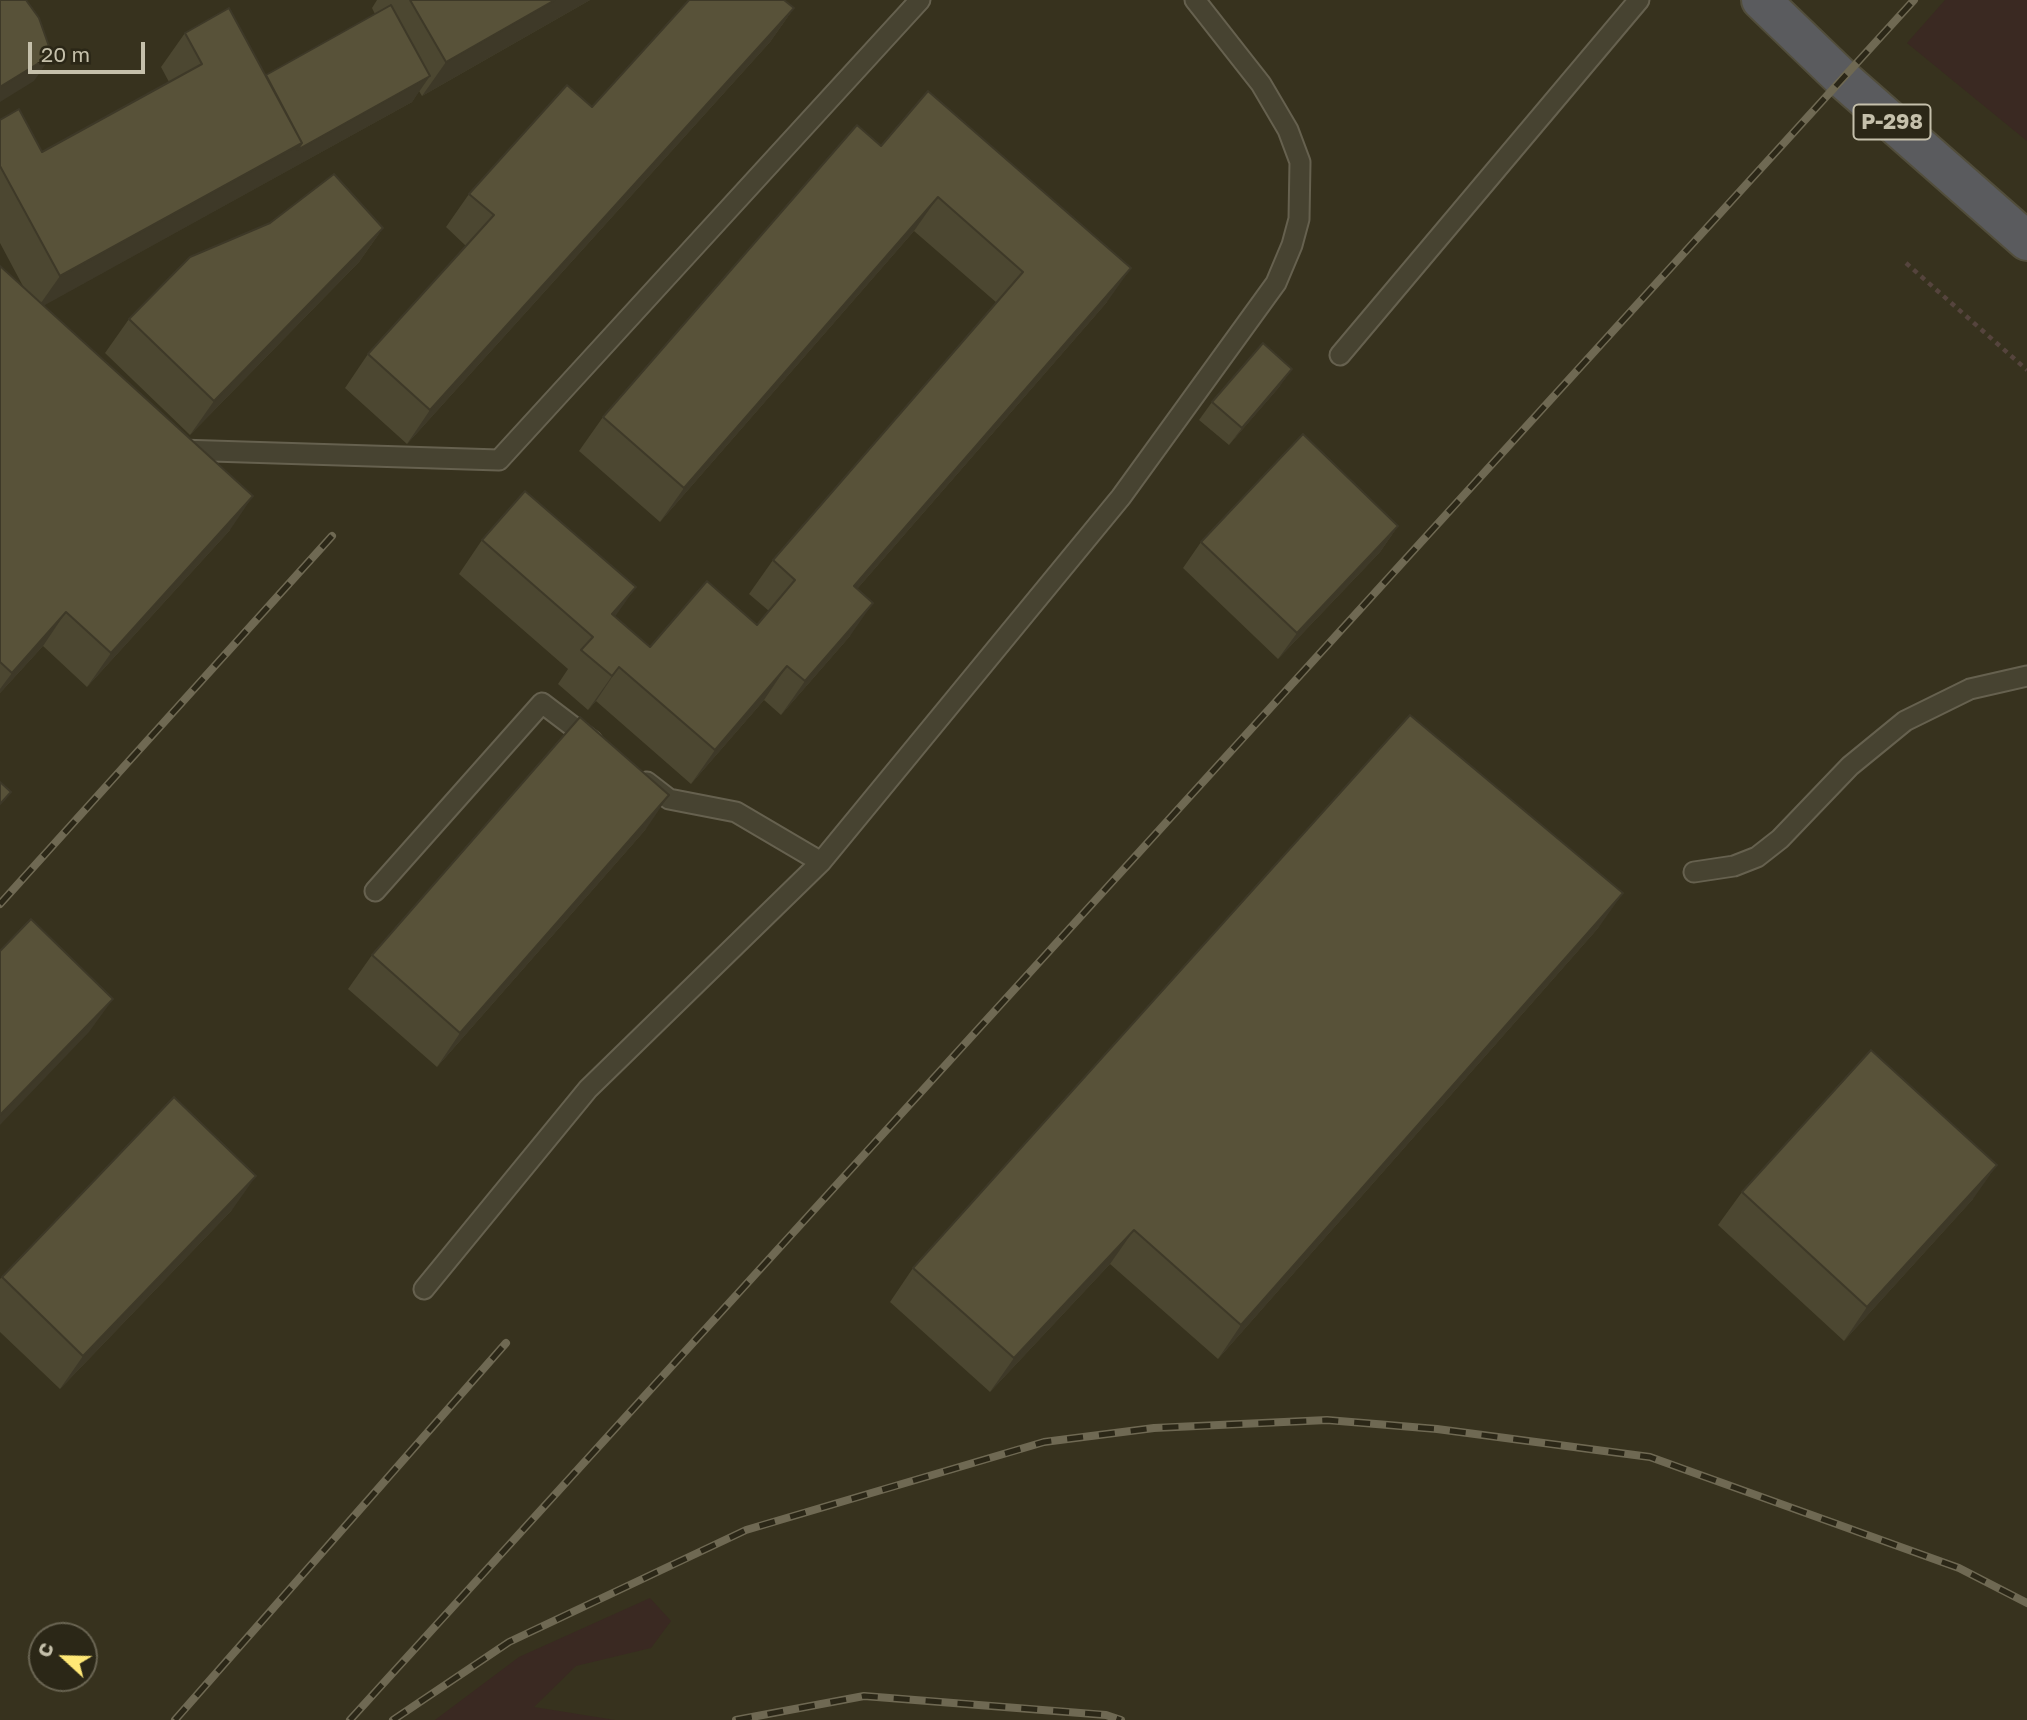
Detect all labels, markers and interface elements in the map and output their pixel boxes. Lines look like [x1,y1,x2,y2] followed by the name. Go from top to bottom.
[32,28,149,72] scale bar
[41,41,90,67] text: 20 m
[1854,104,1930,140] road number: Р-298
[28,1622,98,1692] north arrow
[32,1639,58,1660] text: С

